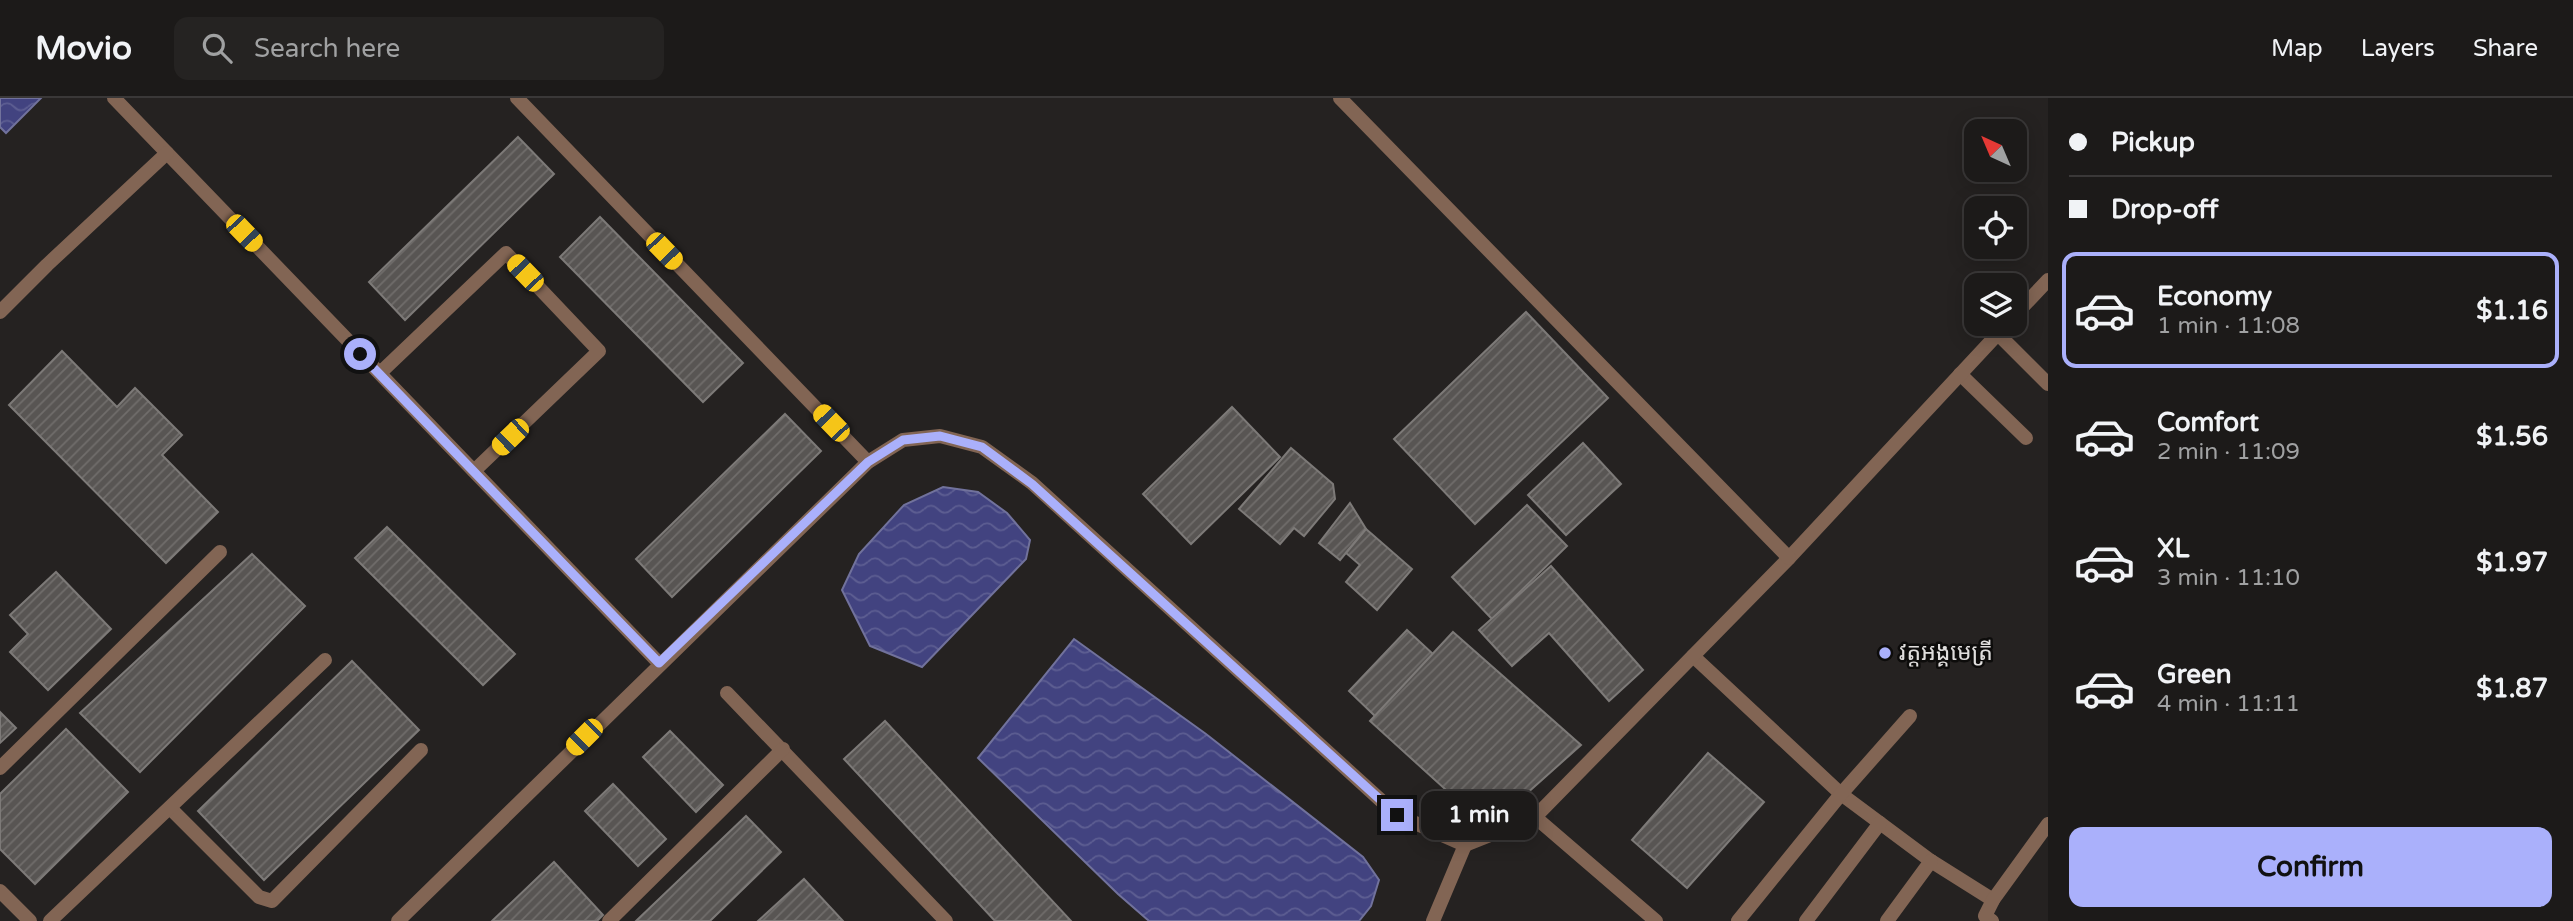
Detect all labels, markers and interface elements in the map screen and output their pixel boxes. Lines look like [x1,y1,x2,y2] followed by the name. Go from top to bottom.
[174,17,664,80] search box
[35,29,132,68] text: Movio
[198,29,236,67] icon: search
[254,33,400,64] text: Search here
[2271,34,2323,63] text: Map
[2361,34,2435,63] text: Layers
[2473,34,2538,63] text: Share
[1964,119,2026,182] north arrow
[1964,119,2027,336] map controls
[2111,127,2195,158] text: Pickup
[2111,194,2218,225] text: Drop-off
[1964,196,2027,259] button: locate
[222,211,267,255] car
[642,229,687,273] car
[503,251,548,295] car
[1964,273,2027,336] button: layers
[2073,279,2136,342] icon: car
[2157,281,2272,312] text: Economy
[2476,295,2548,326] text: $1.16
[2157,312,2300,340] text: 1 min · 11:08
[344,338,376,370] route start
[809,401,854,445] car
[2073,405,2136,468] icon: car
[2157,407,2259,438] text: Comfort
[488,415,533,459] car
[2476,421,2548,452] text: $1.56
[2157,438,2300,466] text: 2 min · 11:09
[2073,531,2136,594] icon: car
[2157,533,2189,564] text: XL
[2476,547,2548,578] text: $1.97
[2157,564,2300,592] text: 3 min · 11:10
[1899,639,1993,667] place label: វត្តអង្គមេត្រី
[1877,645,1893,661] marker: វត្តអង្គមេត្រី
[2073,657,2136,720] icon: car
[2157,659,2232,690] text: Green
[2476,673,2548,704] text: $1.87
[2157,690,2300,718] text: 4 min · 11:11
[562,715,607,759] car
[1422,790,1537,840] callout: 1 min
[1381,799,1413,831] route end
[1448,801,1510,829] text: 1 min
[2069,827,2552,907] button: Confirm

